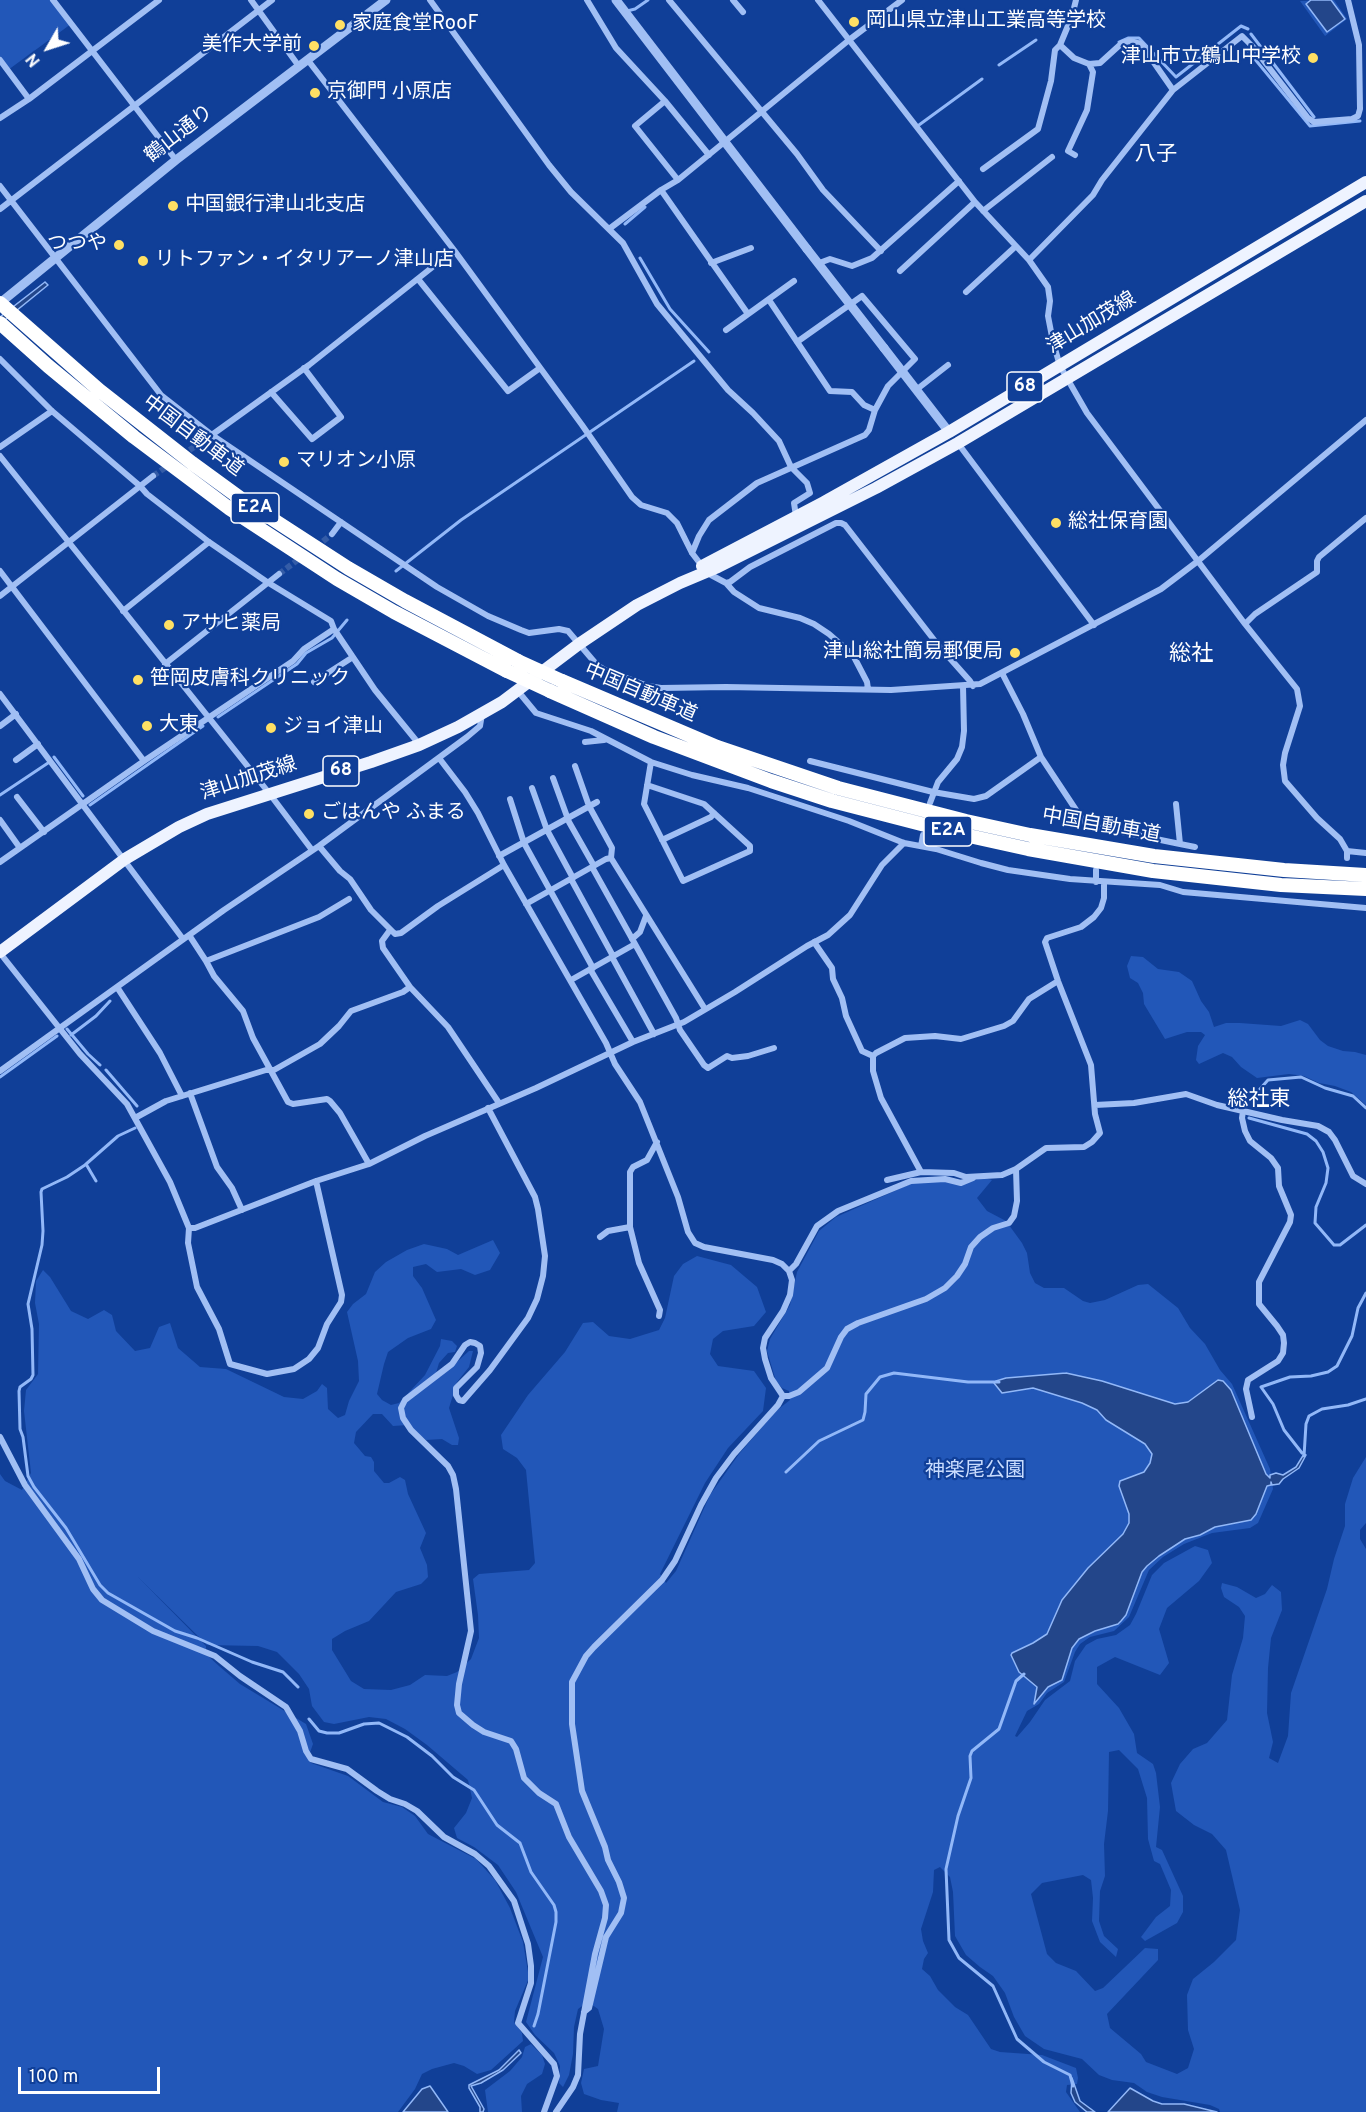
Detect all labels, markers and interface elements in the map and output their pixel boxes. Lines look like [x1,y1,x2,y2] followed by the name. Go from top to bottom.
[866,10,1106,34] place label: 岡山県立津山工業高等学校
[352,13,479,37] place label: 家庭食堂RooF
[847,15,861,29] marker: 岡山県立津山工業高等学校
[18,18,78,78] north arrow
[333,18,347,32] marker: 家庭食堂RooF
[202,34,302,58] place label: 美作大学前
[307,39,321,53] marker: 美作大学前
[1121,46,1301,70] place label: 津山市立鶴山中学校
[23,49,45,70] text: N
[1306,51,1320,65] marker: 津山市立鶴山中学校
[327,81,452,105] place label: 京御門 小原店
[308,86,322,100] marker: 京御門 小原店
[141,101,219,169] street label: 鶴山通り
[1135,143,1177,169] district label: 八子
[185,194,365,218] place label: 中国銀行津山北支店
[166,199,180,213] marker: 中国銀行津山北支店
[47,233,107,257] place label: つつや
[112,238,126,252] marker: つつや
[155,249,454,273] place label: リトファン・イタリアーノ津山店
[136,254,150,268] marker: リトファン・イタリアーノ津山店
[1043,288,1141,360] street label: 津山加茂線
[1007,372,1043,402] road number: 68
[137,391,247,483] street label: 中国自動車道
[296,450,416,474] place label: マリオン小原
[277,455,291,469] marker: マリオン小原
[231,493,279,523] road number: E2A
[1068,511,1168,535] place label: 総社保育園
[1049,516,1063,530] marker: 総社保育園
[181,613,281,637] place label: アサヒ薬局
[162,618,176,632] marker: アサヒ薬局
[823,641,1003,665] place label: 津山総社簡易郵便局
[1169,643,1213,669] district label: 総社
[1008,646,1022,660] marker: 津山総社簡易郵便局
[580,660,700,728] street label: 中国自動車道
[150,668,350,692] place label: 笹岡皮膚科クリニック
[131,673,145,687] marker: 笹岡皮膚科クリニック
[159,714,199,738] place label: 大東
[283,716,383,740] place label: ジョイ津山
[140,719,154,733] marker: 大東
[264,721,278,735] marker: ジョイ津山
[198,753,300,807] street label: 津山加茂線
[323,756,359,786] road number: 68
[321,802,466,826] place label: ごはんや ふまる
[1040,805,1162,849] street label: 中国自動車道
[302,807,316,821] marker: ごはんや ふまる
[924,816,972,846] road number: E2A
[1228,1088,1290,1114] district label: 総社東
[925,1460,1025,1484] park label: 神楽尾公園
[21,2055,164,2093] scale bar
[29,2066,78,2089] text: 100 m

